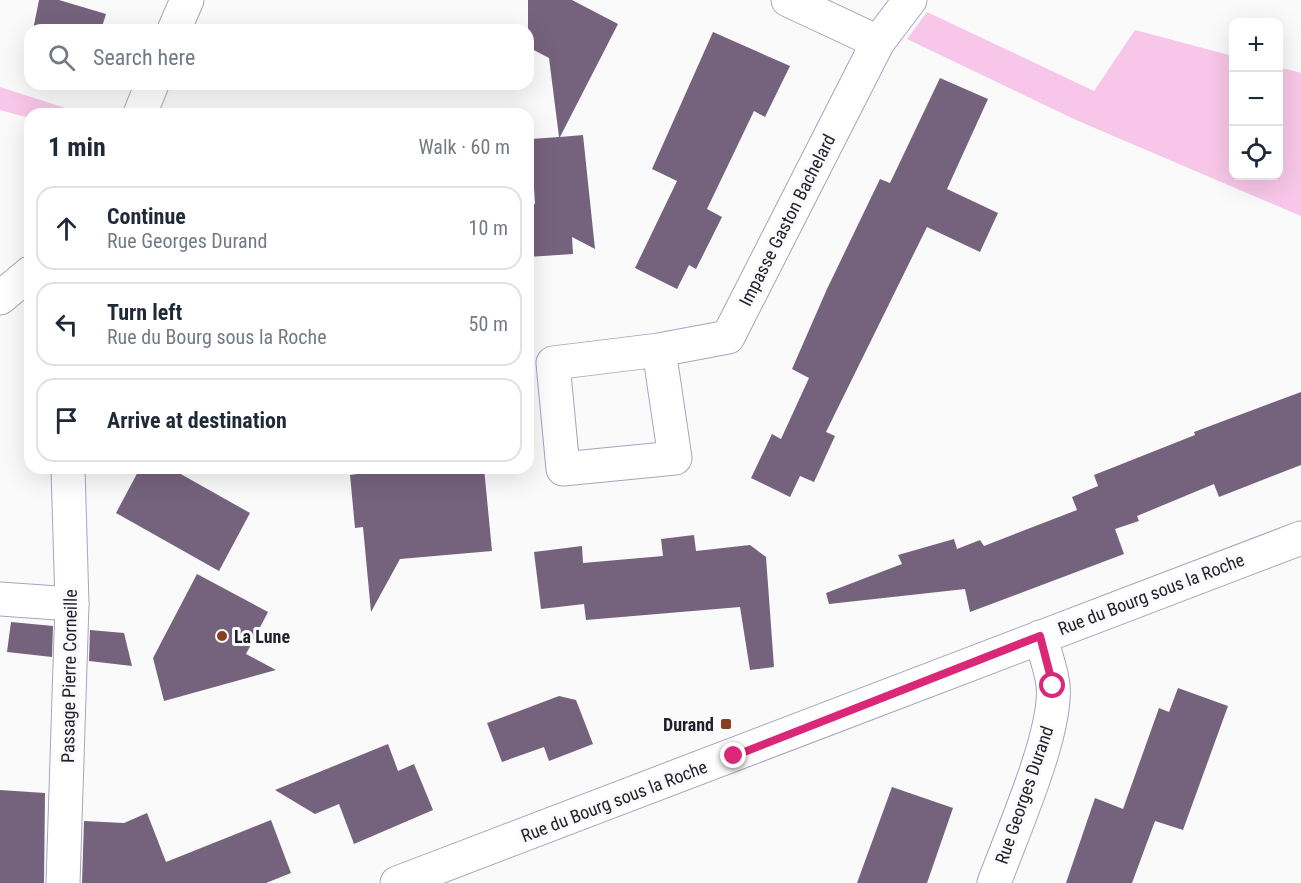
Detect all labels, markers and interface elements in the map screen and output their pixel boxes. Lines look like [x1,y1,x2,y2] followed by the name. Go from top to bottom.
[1229,18,1283,180] map controls
[1229,18,1283,72] button: +
[24,24,534,90] search box
[45,41,78,74] icon: search
[93,45,195,70] text: Search here
[1229,72,1283,126] button: −
[1229,126,1283,180] button: locate
[735,131,839,309] street label: Impasse Gaston Bachelard
[48,132,106,162] text: 1 min
[418,135,510,159] text: Walk · 60 m
[107,204,186,229] text: Continue
[50,212,83,245] icon: ahead
[469,216,508,240] text: 10 m
[107,229,267,253] text: Rue Georges Durand
[107,300,182,325] text: Turn left
[50,308,83,341] icon: left
[469,312,508,336] text: 50 m
[107,325,327,349] text: Rue du Bourg sous la Roche
[50,404,83,437] icon: arrive
[107,408,287,433] text: Arrive at destination
[1055,549,1247,639] street label: Rue du Bourg sous la Roche
[57,589,81,763] street label: Passage Pierre Corneille
[234,626,290,647] place label: La Lune
[215,629,229,643] marker: La Lune
[1039,672,1065,698] route start
[663,714,714,735] place label: Durand
[719,717,733,731] marker: Durand
[991,723,1057,867] street label: Rue Georges Durand
[720,742,746,768] route end
[518,756,710,846] street label: Rue du Bourg sous la Roche

